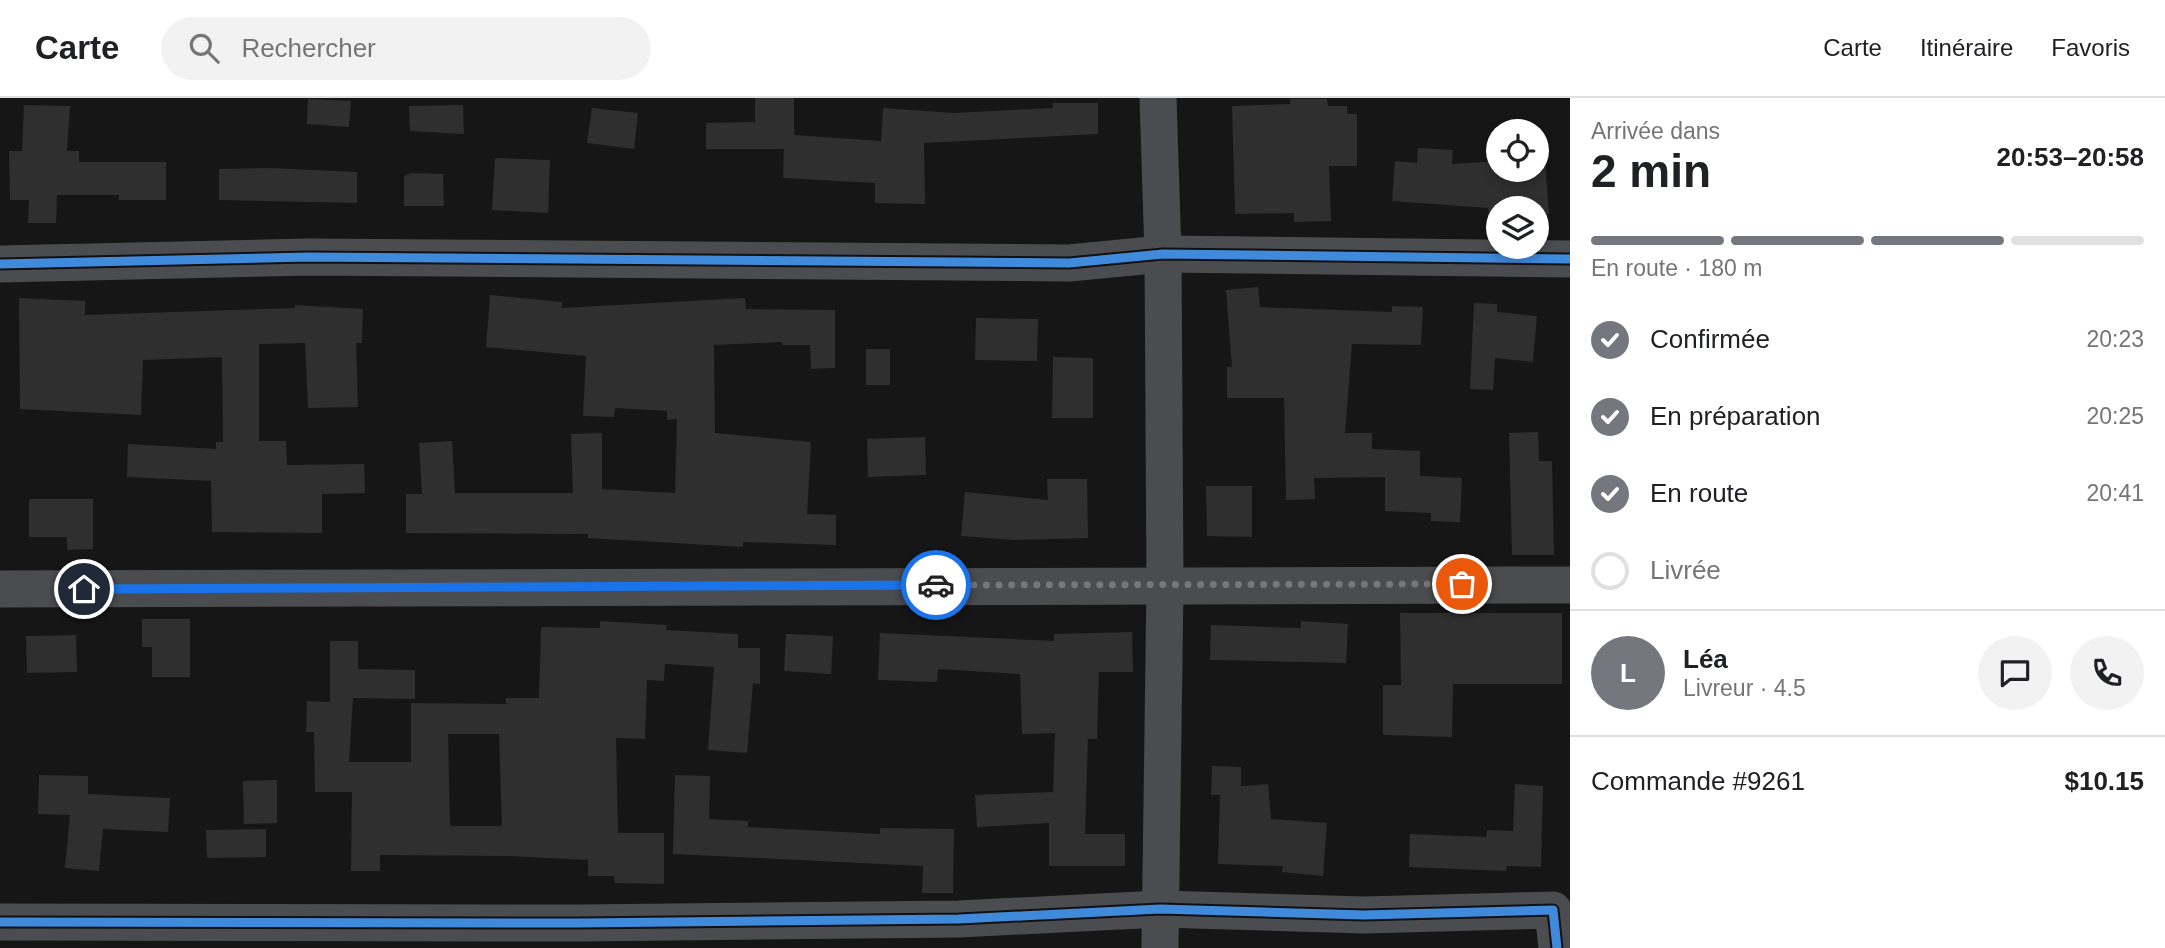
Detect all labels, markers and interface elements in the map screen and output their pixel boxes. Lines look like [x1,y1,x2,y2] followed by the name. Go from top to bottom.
[161,17,651,80] search box
[35,29,119,66] text: Carte
[185,29,223,67] icon: search
[241,33,376,63] text: Rechercher
[1823,34,1882,61] text: Carte
[1920,34,2013,61] text: Itinéraire
[2051,34,2130,61] text: Favoris
[1591,118,1720,144] text: Arrivée dans
[1486,119,1549,259] map controls
[1486,119,1549,182] button: locate
[1997,142,2144,172] text: 20:53–20:58
[1591,145,1711,197] text: 2 min
[1486,196,1549,259] button: layers
[1591,255,1762,281] text: En route · 180 m
[1591,321,1629,359] icon: check
[1650,324,1770,354] text: Confirmée
[2086,326,2144,352] text: 20:23
[1591,398,1629,436] icon: check
[1650,401,1821,431] text: En préparation
[2086,403,2144,429] text: 20:25
[1591,475,1629,513] icon: check
[1650,478,1748,508] text: En route
[2086,480,2144,506] text: 20:41
[901,550,971,620] courier
[1432,554,1492,614] pin
[1650,555,1721,585] text: Livrée
[54,559,114,619] pin
[1443,565,1481,603] icon: bag
[917,566,955,604] icon: car
[65,570,103,608] icon: home
[1978,636,2052,710] button: chat
[2070,636,2144,710] button: phone
[1683,644,1728,674] text: Léa
[1620,658,1636,688] text: L
[1683,675,1806,701] text: Livreur · 4.5
[1591,766,1805,796] text: Commande #9261
[2064,766,2144,796] text: $10.15

